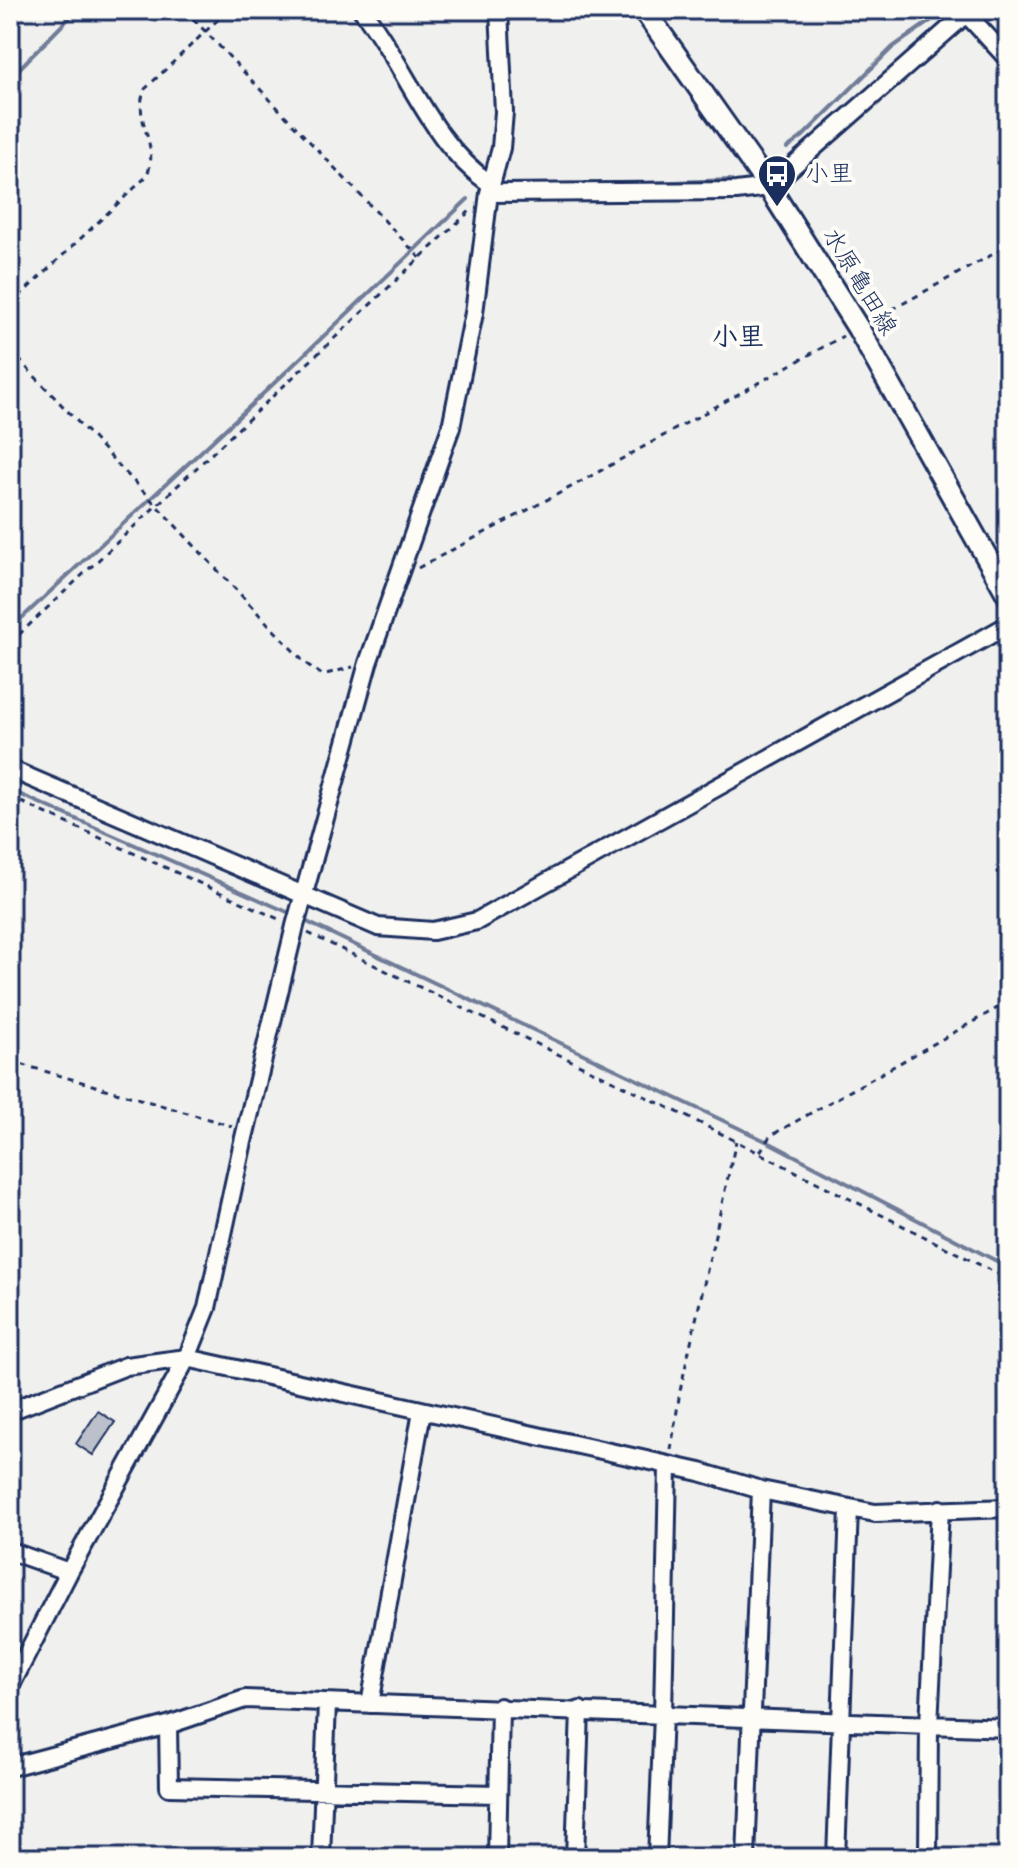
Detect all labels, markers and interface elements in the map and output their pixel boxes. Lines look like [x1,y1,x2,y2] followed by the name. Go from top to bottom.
[756,153,798,208] bus stop icon: 小里
[805,159,853,190] place label: 小里
[815,223,903,341] street label: 水原亀田線
[712,321,764,355] district label: 小里

